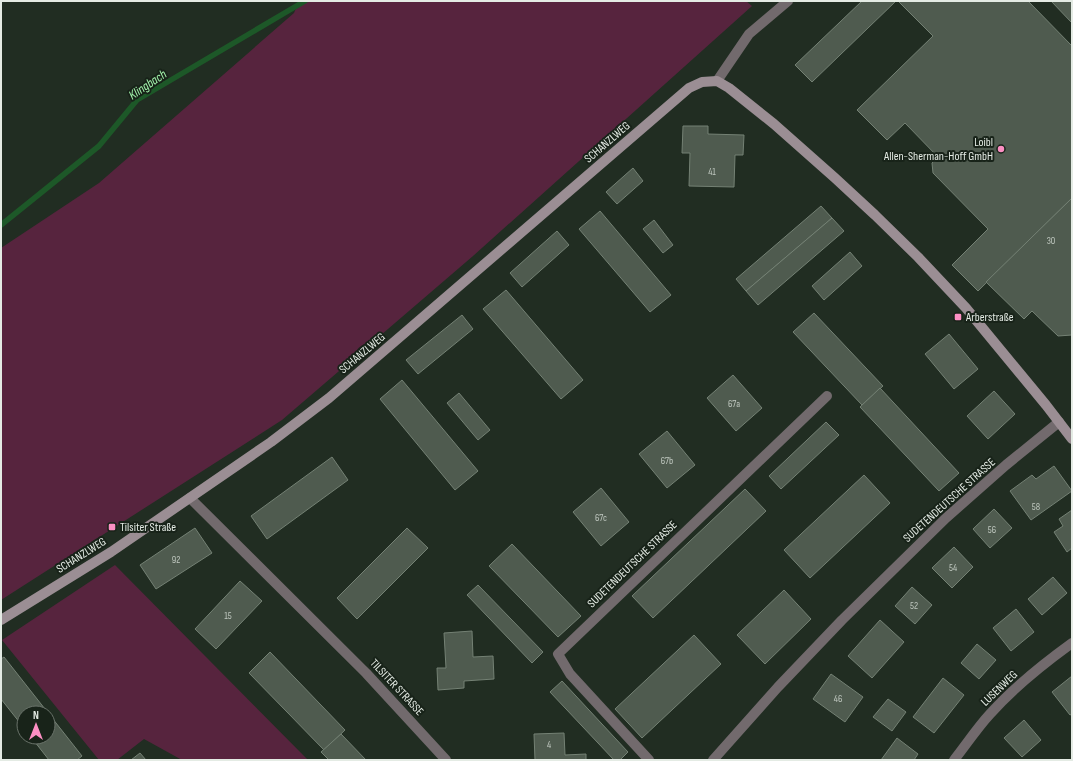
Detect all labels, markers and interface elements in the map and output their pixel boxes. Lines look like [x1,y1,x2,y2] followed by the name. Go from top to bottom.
[125,66,170,103] water label: Klingbach
[581,118,633,166] street label: SCHANZLWEG
[883,135,993,164] place label: Loibl Allen-Sherman-Hoff GmbH
[996,144,1006,154] marker: Loibl Allen-Sherman-Hoff GmbH
[708,166,716,178] house number: 41
[1047,235,1055,247] house number: 30
[965,310,1014,325] place label: Arberstraße
[953,312,963,322] marker: Arberstraße
[336,330,389,377] street label: SCHANZLWEG
[728,398,740,410] house number: 67a
[661,455,673,467] house number: 67b
[900,455,999,546] street label: SUDETENDEUTSCHE STRASSE
[1032,501,1040,513] house number: 58
[595,512,607,524] house number: 67c
[584,518,680,611] street label: SUDETENDEUTSCHE STRASSE
[120,520,176,535] place label: Tilsiter Straße
[107,522,117,532] marker: Tilsiter Straße
[988,524,996,536] house number: 56
[54,534,109,577] street label: SCHANZLWEG
[172,554,180,566] house number: 92
[949,562,957,574] house number: 54
[910,600,918,612] house number: 52
[224,610,232,622] house number: 15
[367,656,427,719] street label: TILSITER STRASSE
[978,667,1021,709] street label: LUSENWEG
[834,693,842,705] house number: 46
[16,705,56,745] north arrow
[33,709,39,722] text: N
[547,739,551,751] house number: 4

